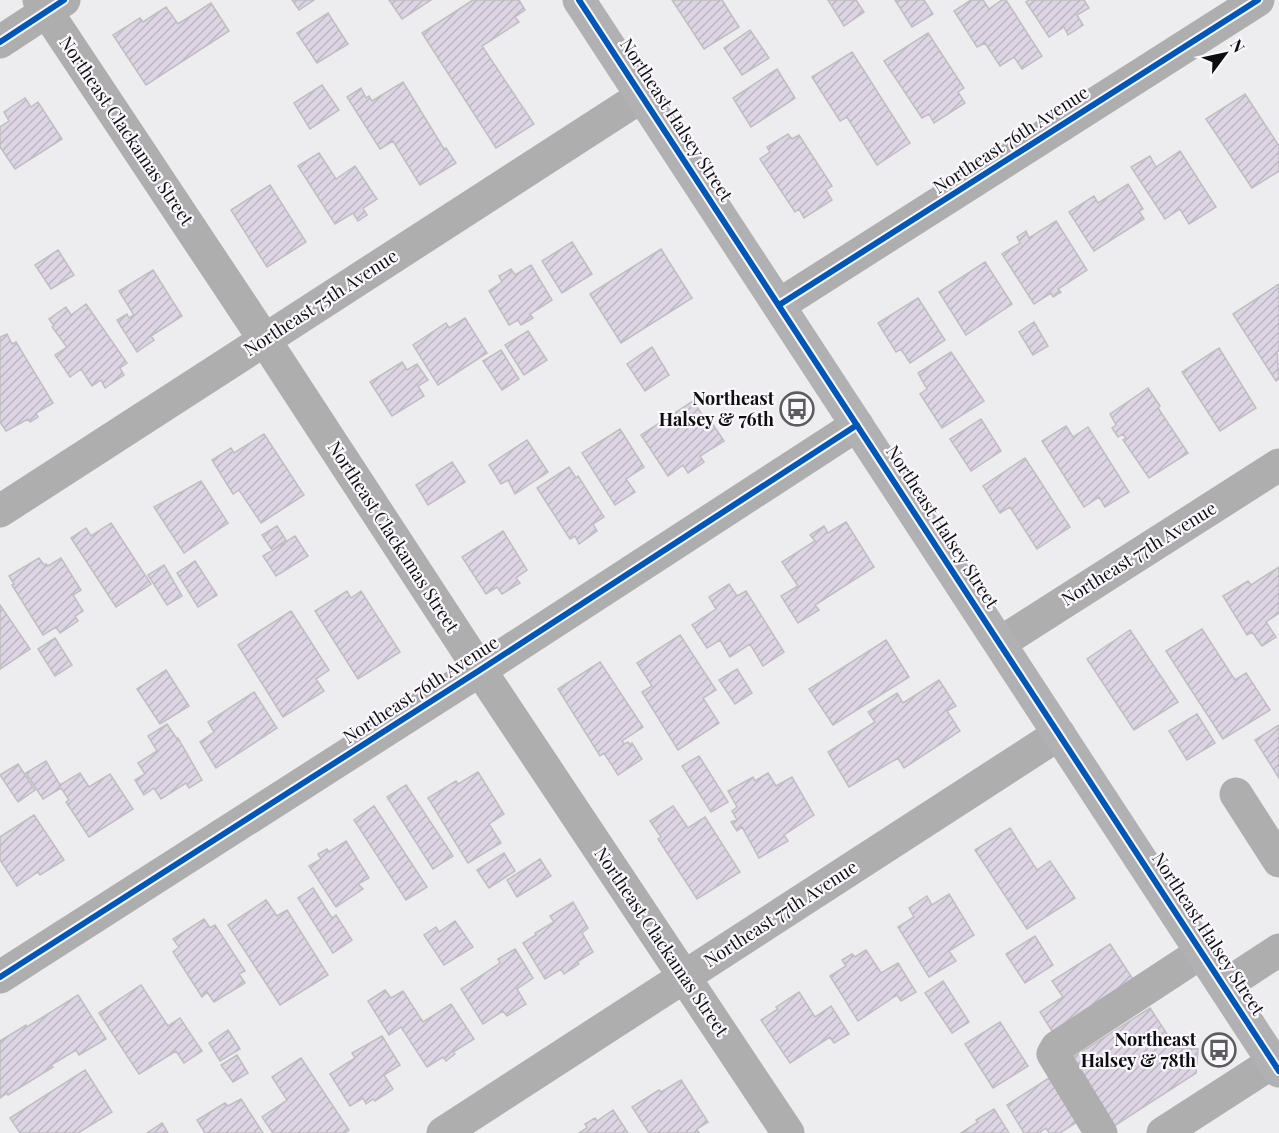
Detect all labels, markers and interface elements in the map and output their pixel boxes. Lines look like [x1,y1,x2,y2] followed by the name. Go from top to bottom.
[1195,24,1255,84] north arrow
[54,31,200,230] street label: Northeast Clackamas Street
[615,33,739,206] street label: Northeast Halsey Street
[1226,35,1250,56] text: N
[928,80,1093,198] street label: Northeast 76th Avenue
[239,243,402,361] street label: Northeast 75th Avenue
[659,386,775,431] place label: Northeast Halsey & 76th
[779,391,815,427] bus stop icon: Northeast Halsey & 76th
[323,436,465,637] street label: Northeast Clackamas Street
[881,440,1005,613] street label: Northeast Halsey Street
[1056,496,1221,611] street label: Northeast 77th Avenue
[338,630,503,748] street label: Northeast 76th Avenue
[589,842,735,1041] street label: Northeast Clackamas Street
[1147,847,1271,1020] street label: Northeast Halsey Street
[699,854,862,972] street label: Northeast 77th Avenue
[1081,1027,1197,1072] place label: Northeast Halsey & 78th
[1201,1032,1237,1068] bus stop icon: Northeast Halsey & 78th

